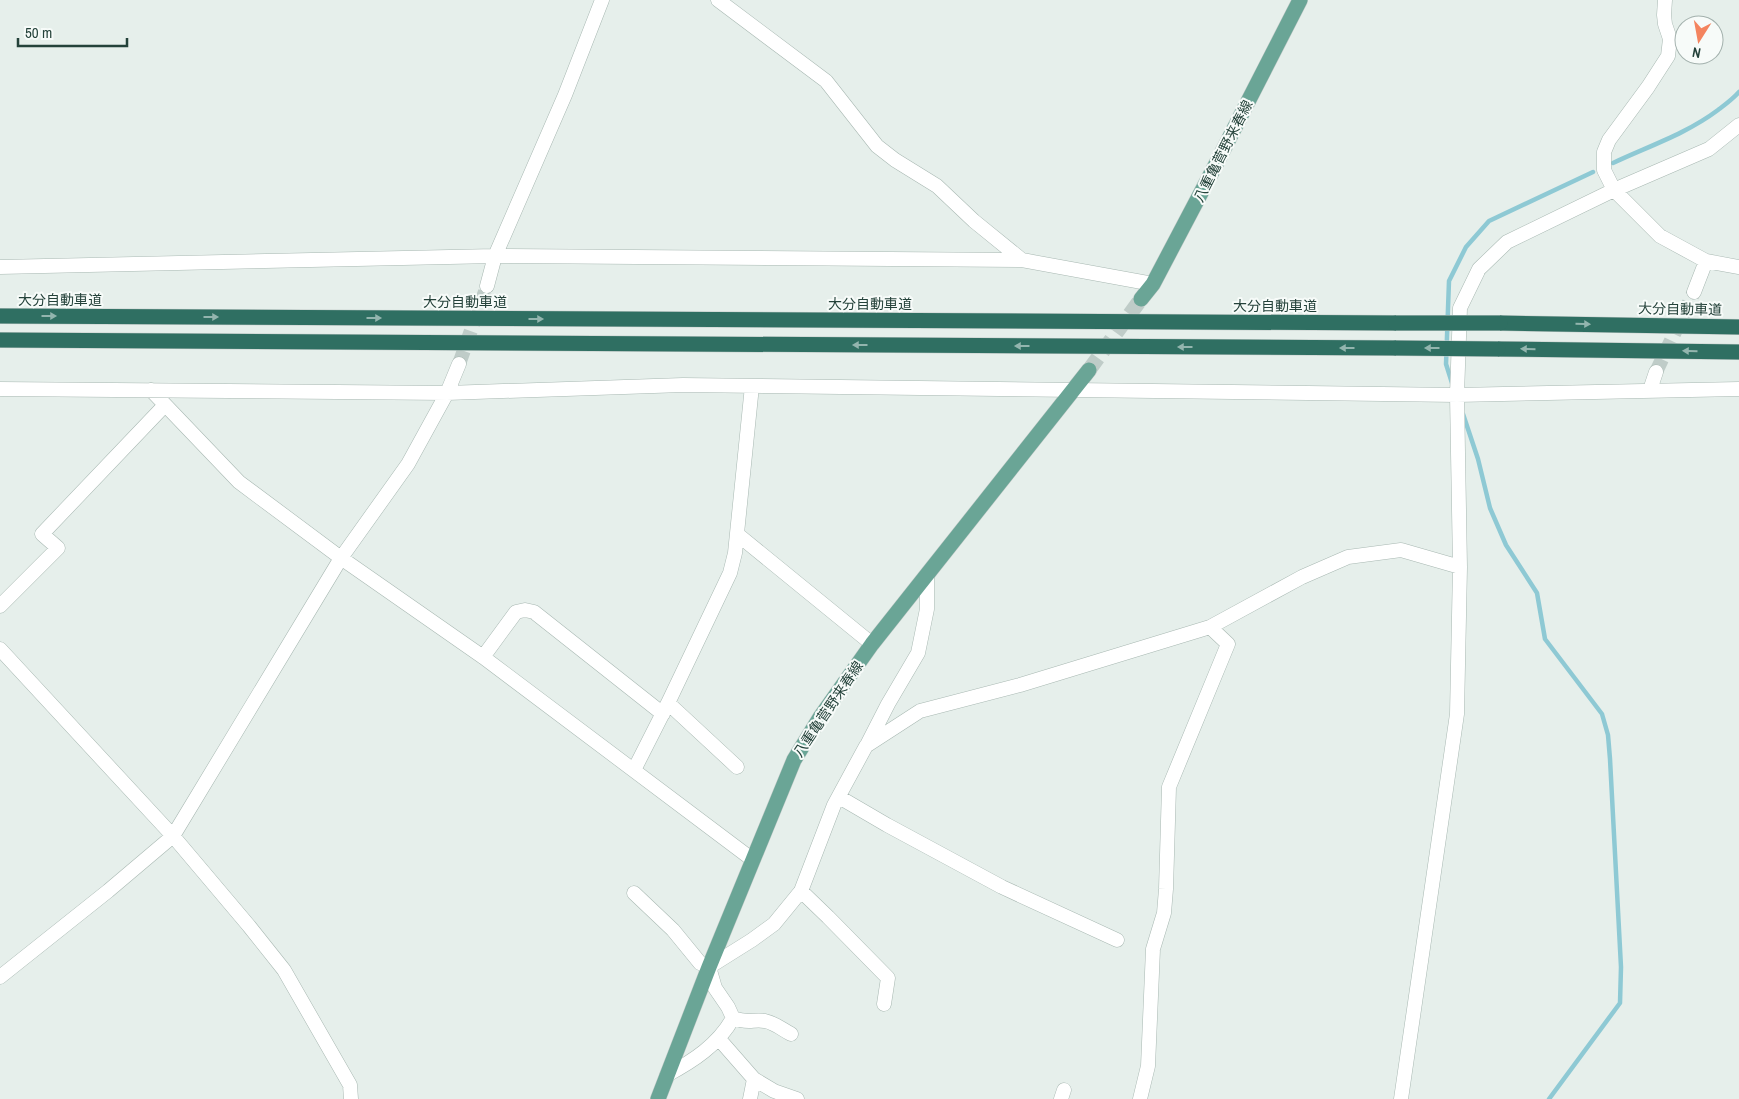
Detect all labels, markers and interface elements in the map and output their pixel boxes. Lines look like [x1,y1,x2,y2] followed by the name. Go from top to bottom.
[18,15,126,47] scale bar
[1674,15,1724,65] north arrow
[25,22,52,43] text: 50 m
[1691,43,1702,62] text: N
[1190,97,1256,205] street label: 八重亀菅野来春線
[18,291,102,309] street label: 大分自動車道
[423,293,507,311] street label: 大分自動車道
[828,295,912,313] street label: 大分自動車道
[1233,297,1317,315] street label: 大分自動車道
[1638,299,1722,319] street label: 大分自動車道
[41,312,57,320] one-way arrow
[203,313,219,321] one-way arrow
[366,314,382,322] one-way arrow
[528,315,544,323] one-way arrow
[1575,320,1591,328] one-way arrow
[851,341,867,349] one-way arrow
[1014,342,1030,350] one-way arrow
[1176,343,1192,351] one-way arrow
[1339,344,1355,352] one-way arrow
[1424,344,1440,352] one-way arrow
[1520,345,1536,353] one-way arrow
[1682,347,1698,355] one-way arrow
[789,658,867,760] street label: 八重亀菅野来春線

